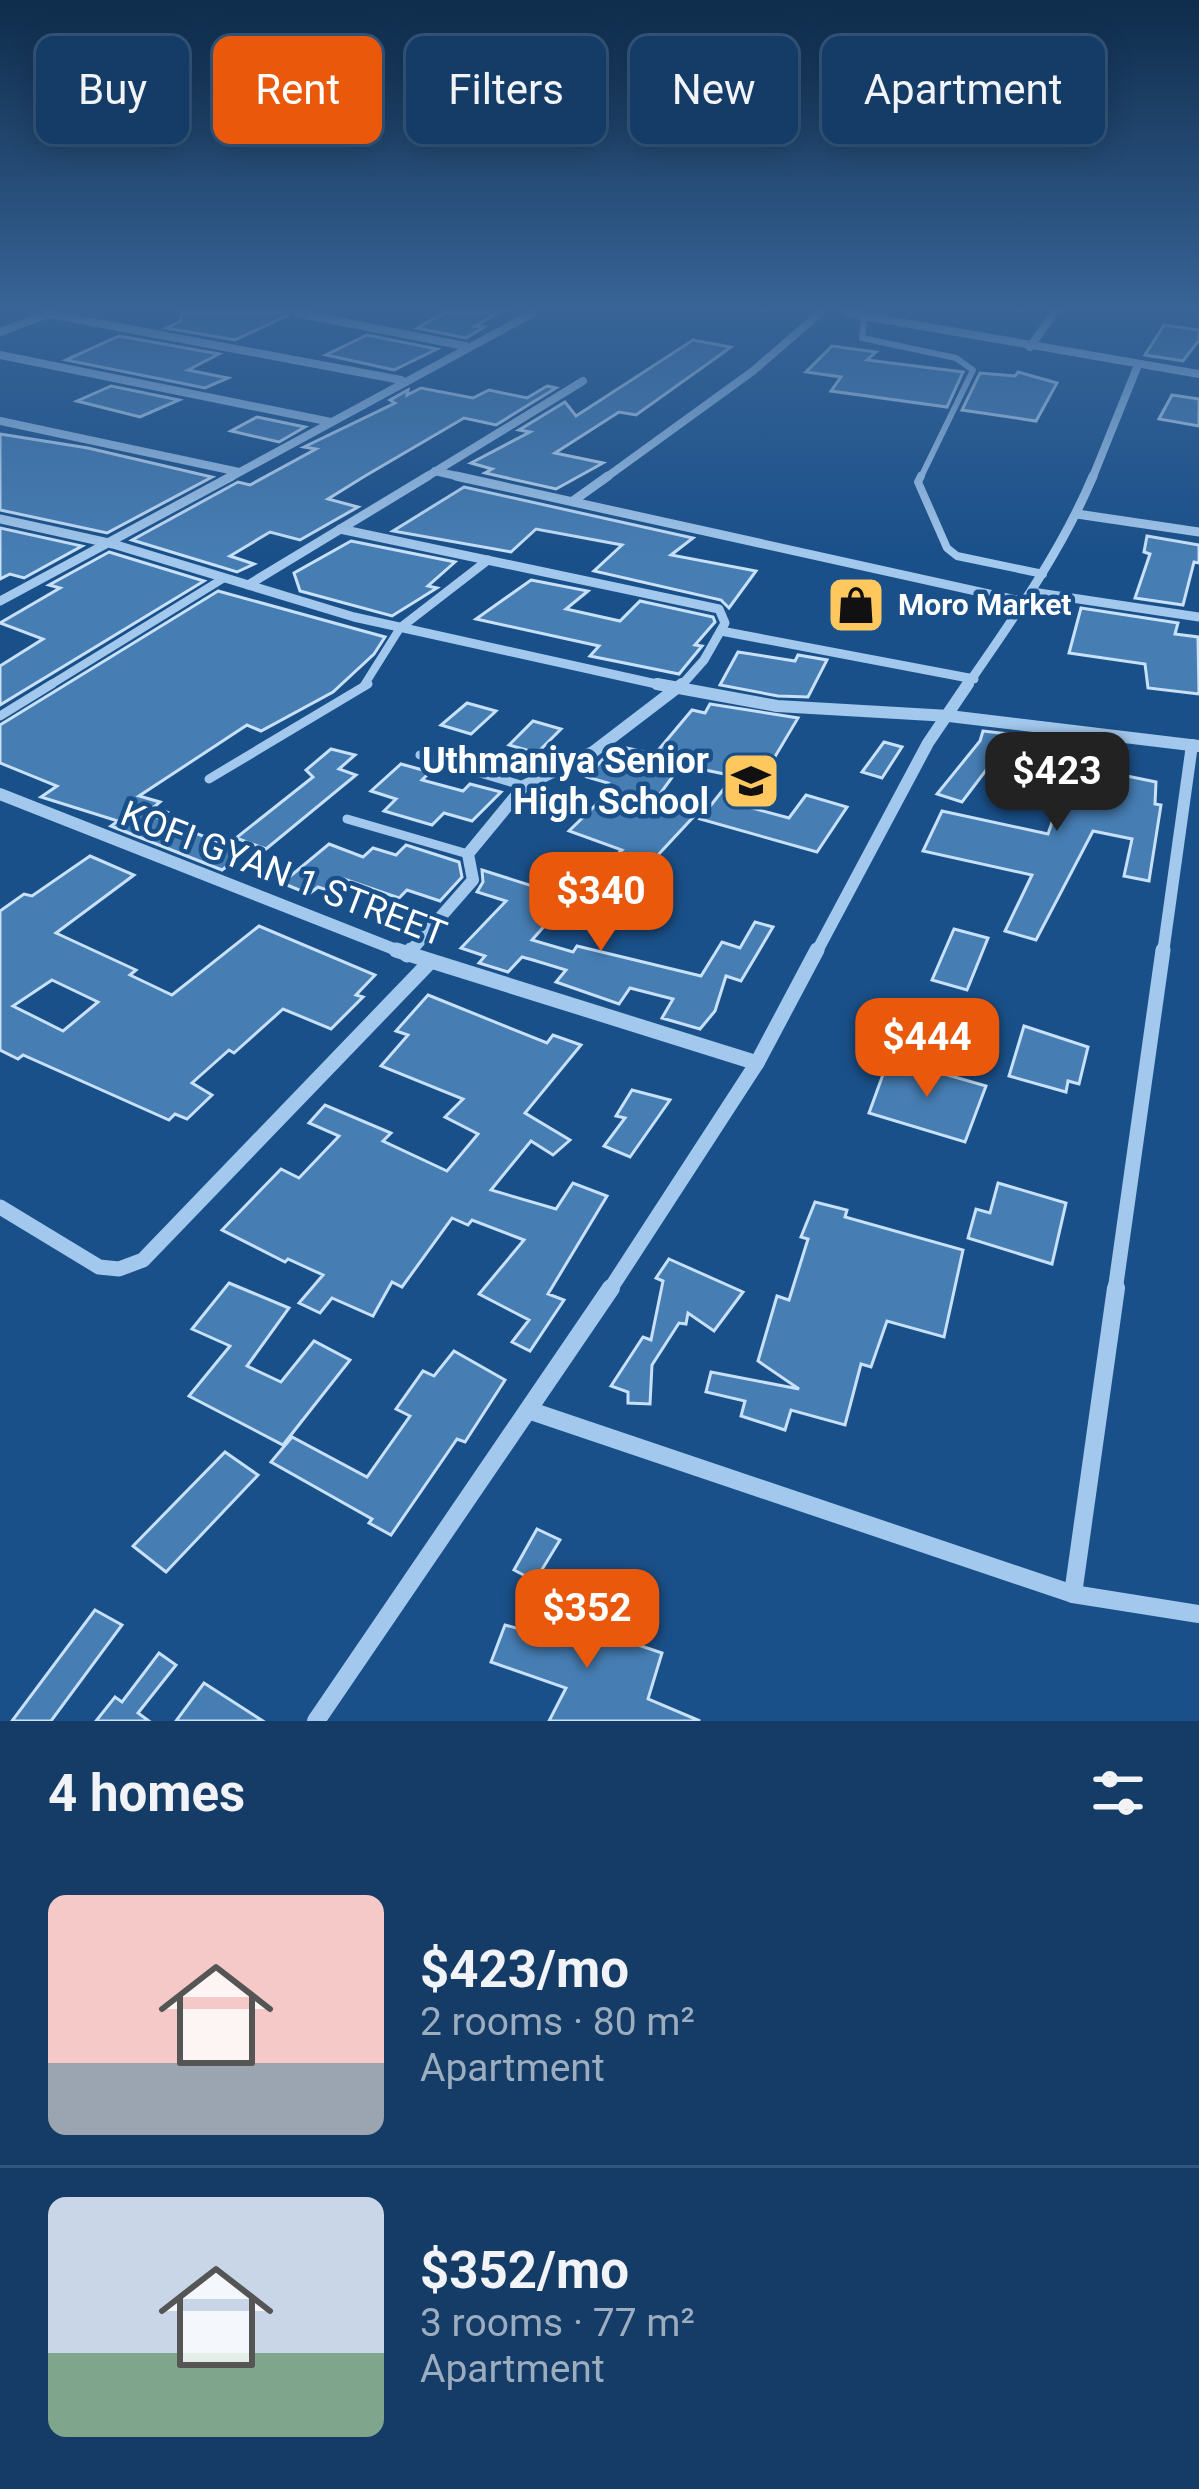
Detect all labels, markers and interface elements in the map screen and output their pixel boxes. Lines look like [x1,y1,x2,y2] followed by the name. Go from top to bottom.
[36,36,189,144] chip: Buy
[213,36,382,144] chip: Rent
[406,36,606,144] chip: Filters
[630,36,798,144] chip: New
[822,36,1105,144] chip: Apartment
[825,574,887,636] shop icon: Moro Market
[898,587,1072,622] place label: Moro Market
[986,732,1128,834] pin: $423
[422,740,709,823] place label: Uthmaniya Senior High School
[1012,748,1102,794] text: $423
[720,750,782,812] school or university icon: Uthmaniya Senior High School
[115,793,452,955] street label: KOFI GYAN 1 STREET
[530,852,672,954] pin: $340
[556,868,646,914] text: $340
[856,998,998,1100] pin: $444
[882,1014,972,1060] text: $444
[516,1569,658,1671] pin: $352
[542,1585,632,1631] text: $352
[1085,1760,1151,1826] icon: filters
[48,1764,245,1823] text: 4 homes
[420,1940,629,1999] text: $423/mo
[144,1943,288,2087] icon: home
[420,1999,695,2045] text: 2 rooms · 80 m²
[420,2045,605,2091] text: Apartment
[420,2241,629,2300] text: $352/mo
[144,2245,288,2389] icon: home
[420,2300,695,2346] text: 3 rooms · 77 m²
[420,2346,605,2392] text: Apartment

